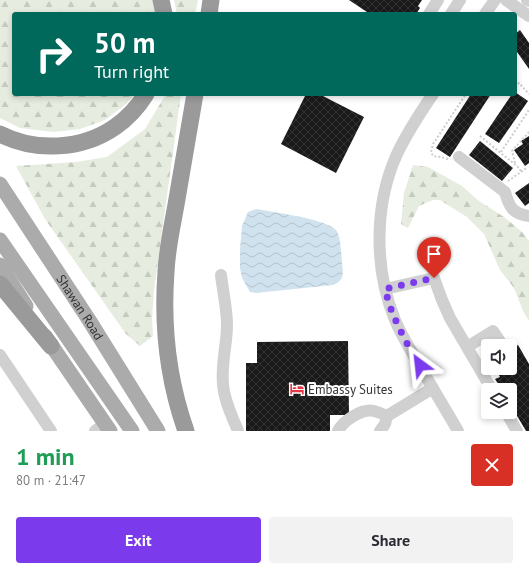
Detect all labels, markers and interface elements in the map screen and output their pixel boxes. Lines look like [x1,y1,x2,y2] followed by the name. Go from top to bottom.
[94,24,155,61] text: 50 m
[28,28,80,80] icon: right
[94,60,169,83] text: Turn right
[417,237,451,278] pin
[423,243,445,265] icon: arrive
[53,271,108,343] street label: Shawan Road
[481,339,517,419] map controls
[481,339,517,375] button: sound
[399,344,441,386] position arrow
[289,381,305,397] hotel icon: Embassy Suites
[308,381,393,398] place label: Embassy Suites
[481,383,517,419] button: layers
[16,441,75,472] text: 1 min
[471,444,513,486] button: close
[16,472,86,489] text: 80 m · 21:47
[16,517,261,563] button: Exit
[269,517,513,563] button: Share

